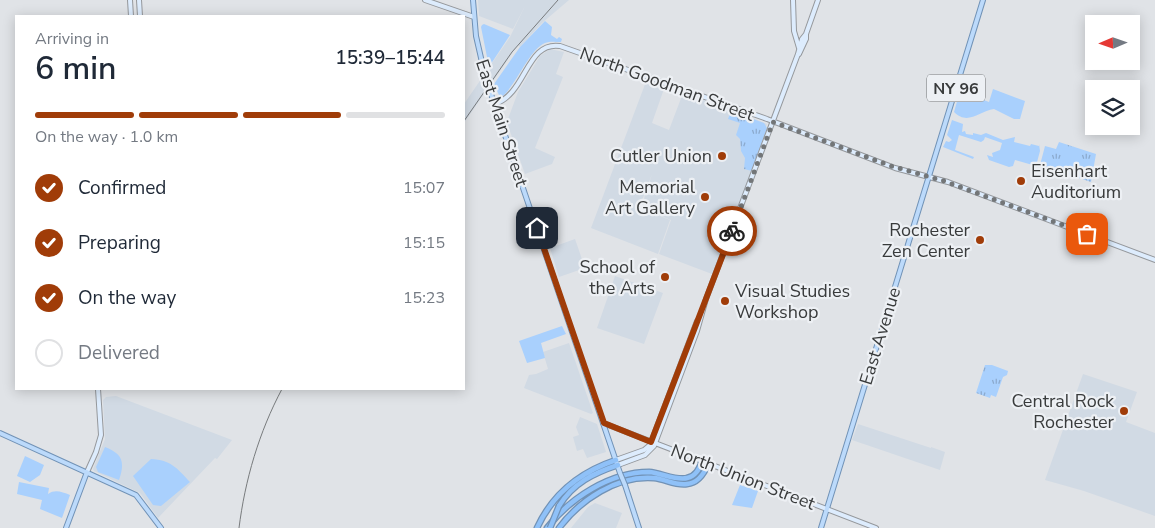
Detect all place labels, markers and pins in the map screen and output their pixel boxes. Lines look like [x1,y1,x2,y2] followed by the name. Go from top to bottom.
[610,144,712,168] place label: Cutler Union
[716,150,728,162] marker: Cutler Union
[1031,159,1121,204] place label: Eisenhart Auditorium
[605,175,696,220] place label: Memorial Art Gallery
[1015,175,1027,187] marker: Eisenhart Auditorium
[699,191,711,203] marker: Memorial Art Gallery
[516,207,558,249] pin
[1066,213,1108,255] pin
[882,218,971,263] place label: Rochester Zen Center
[974,234,986,246] marker: Rochester Zen Center
[579,255,656,300] place label: School of the Arts
[659,271,671,283] marker: School of the Arts
[734,279,850,324] place label: Visual Studies Workshop
[719,295,731,307] marker: Visual Studies Workshop
[1011,389,1115,434] place label: Central Rock Rochester
[1118,405,1130,417] marker: Central Rock Rochester

